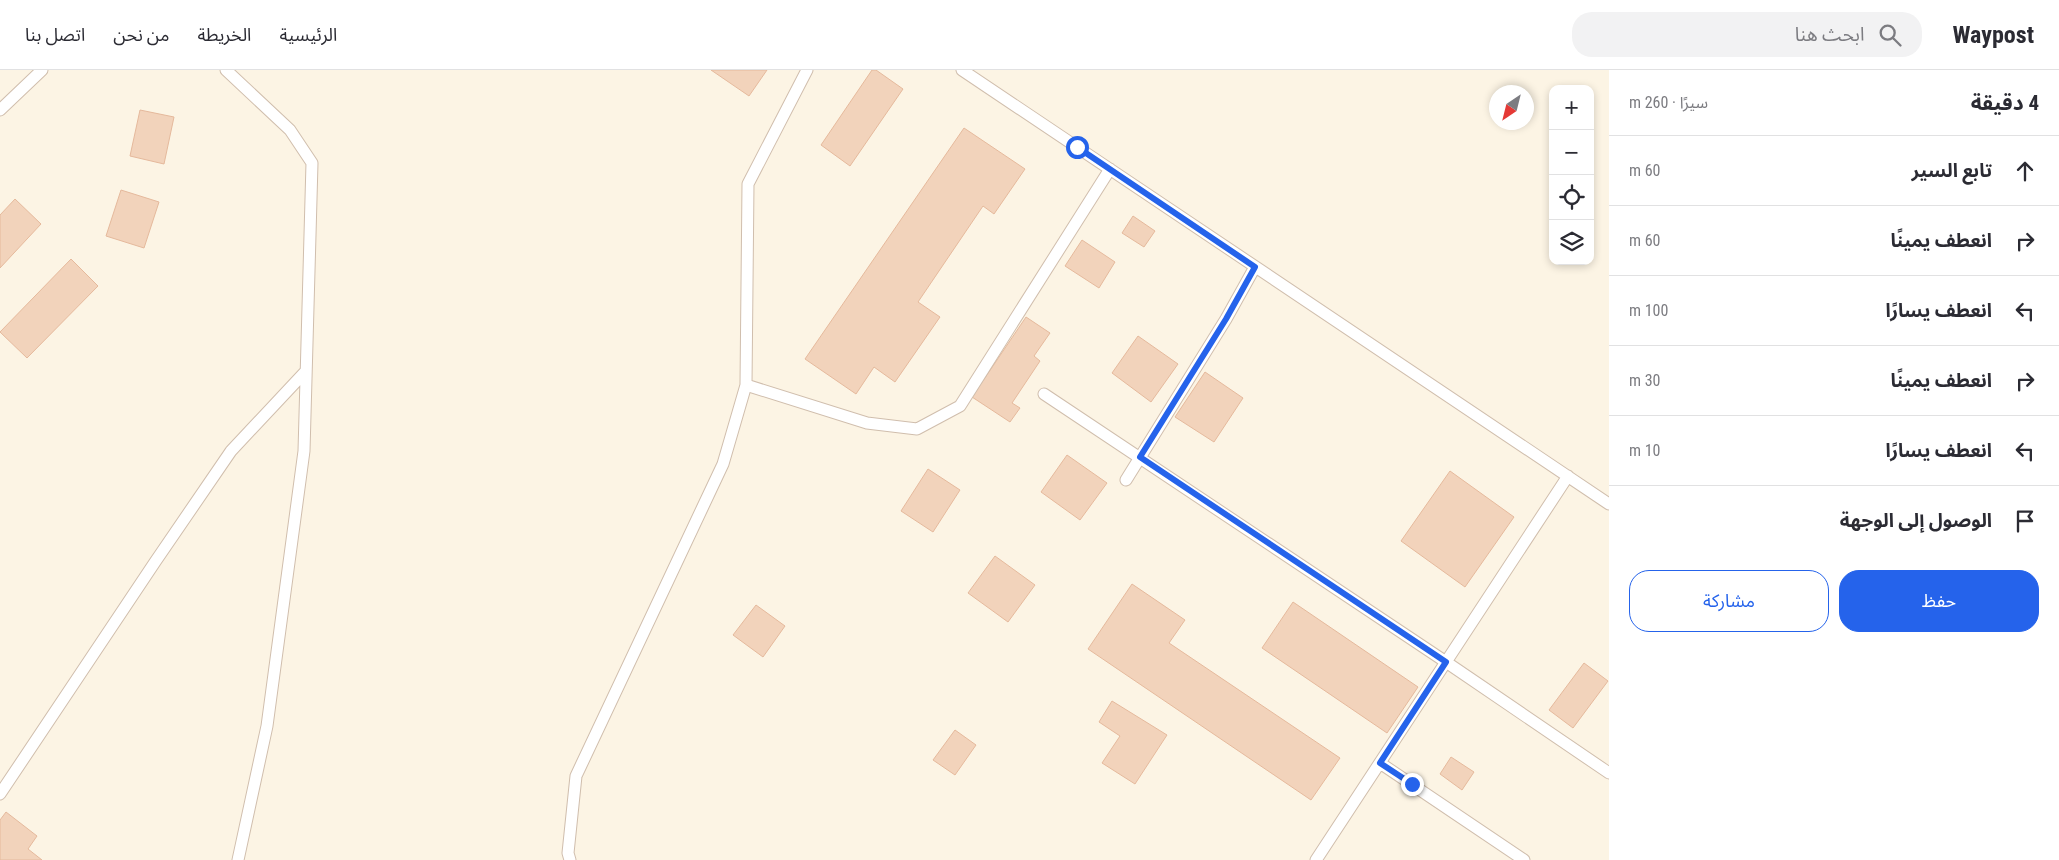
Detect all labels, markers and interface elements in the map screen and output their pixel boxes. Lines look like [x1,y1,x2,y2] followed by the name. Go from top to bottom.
[1572,12,1922,57] search box
[1876,21,1904,49] icon: search
[1952,21,2034,49] text: Waypost
[1795,23,1864,46] text: ابحث هنا
[25,24,85,45] text: اتصل بنا
[113,24,169,45] text: من نحن
[197,24,251,45] text: الخريطة
[279,24,337,45] text: الرئيسية
[1489,85,1534,130] north arrow
[1549,85,1594,265] map controls
[1549,85,1594,130] button: +
[1971,91,2039,115] text: 4 دقيقة
[1629,93,1708,112] text: سيرًا · 260 m
[1549,130,1594,175] button: −
[1066,136,1089,159] route start
[2011,157,2039,185] icon: ahead
[1911,159,1992,182] text: تابع السير
[1629,161,1661,180] text: 60 m
[1549,175,1594,220] button: locate
[1549,220,1594,265] button: layers
[2011,227,2039,255] icon: right
[1890,229,1992,252] text: انعطف يمينًا
[1629,231,1661,250] text: 60 m
[2011,297,2039,325] icon: left
[1886,299,1992,322] text: انعطف يسارًا
[1629,301,1668,320] text: 100 m
[2011,367,2039,395] icon: right
[1890,369,1992,392] text: انعطف يمينًا
[1629,371,1661,390] text: 30 m
[2011,437,2039,465] icon: left
[1886,439,1992,462] text: انعطف يسارًا
[1629,441,1661,460] text: 10 m
[2011,507,2039,535] icon: arrive
[1840,509,1992,532] text: الوصول إلى الوجهة
[1629,570,1829,632] button: مشاركة
[1839,570,2039,632] button: حفظ
[1401,773,1424,796] route end

